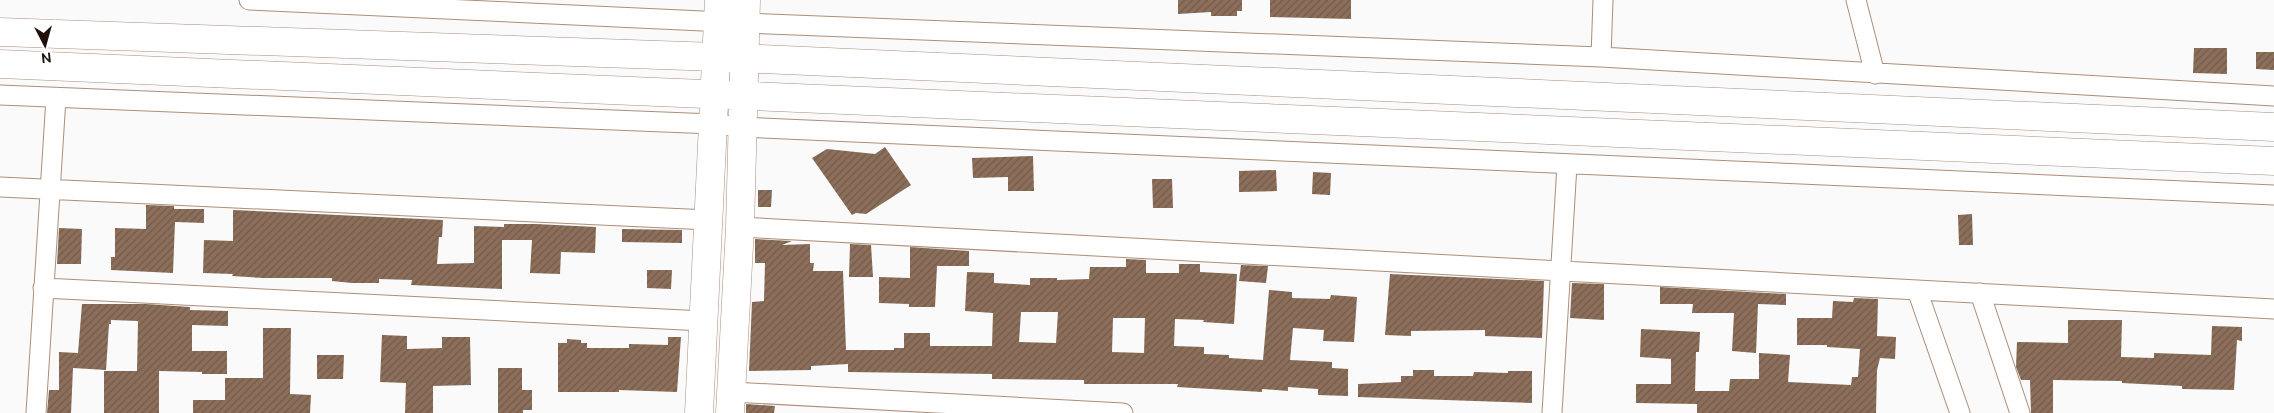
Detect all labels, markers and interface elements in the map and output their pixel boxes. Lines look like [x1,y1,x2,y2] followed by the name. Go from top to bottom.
[20,20,70,70] north arrow
[40,49,52,66] text: N

